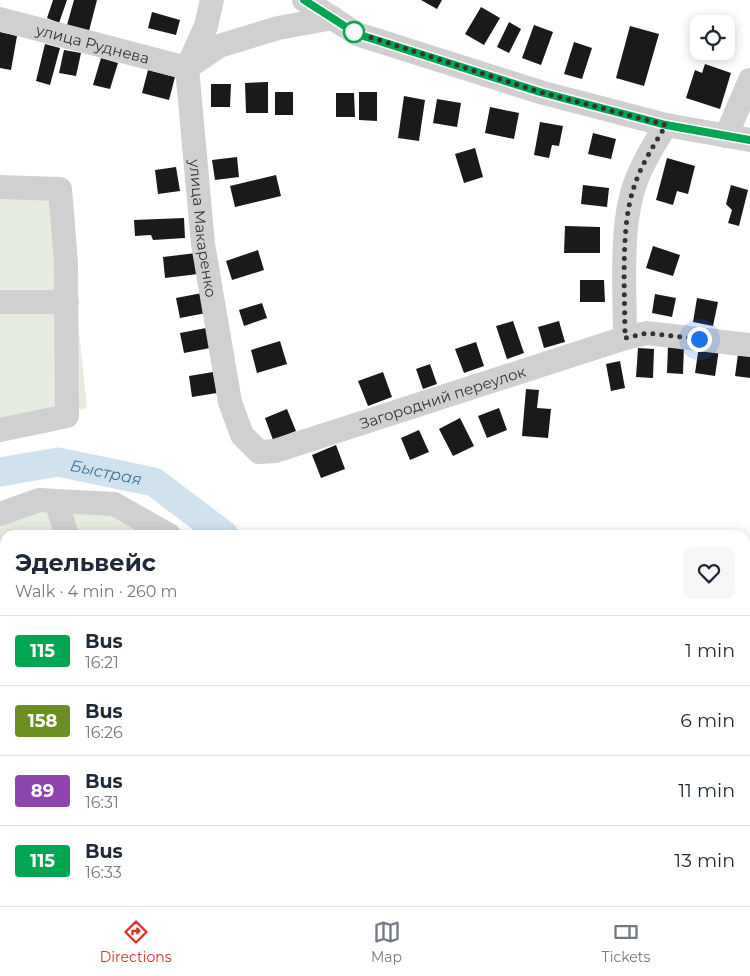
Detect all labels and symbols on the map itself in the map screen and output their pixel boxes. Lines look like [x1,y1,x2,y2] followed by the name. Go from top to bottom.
[33,19,152,67] street label: улица Руднева
[343,21,365,43] unlabelled marker
[186,157,221,299] street label: улица Макаренко
[687,327,712,352] your location
[357,361,528,433] street label: Загородний переулок
[69,455,144,489] water label: Быстрая

